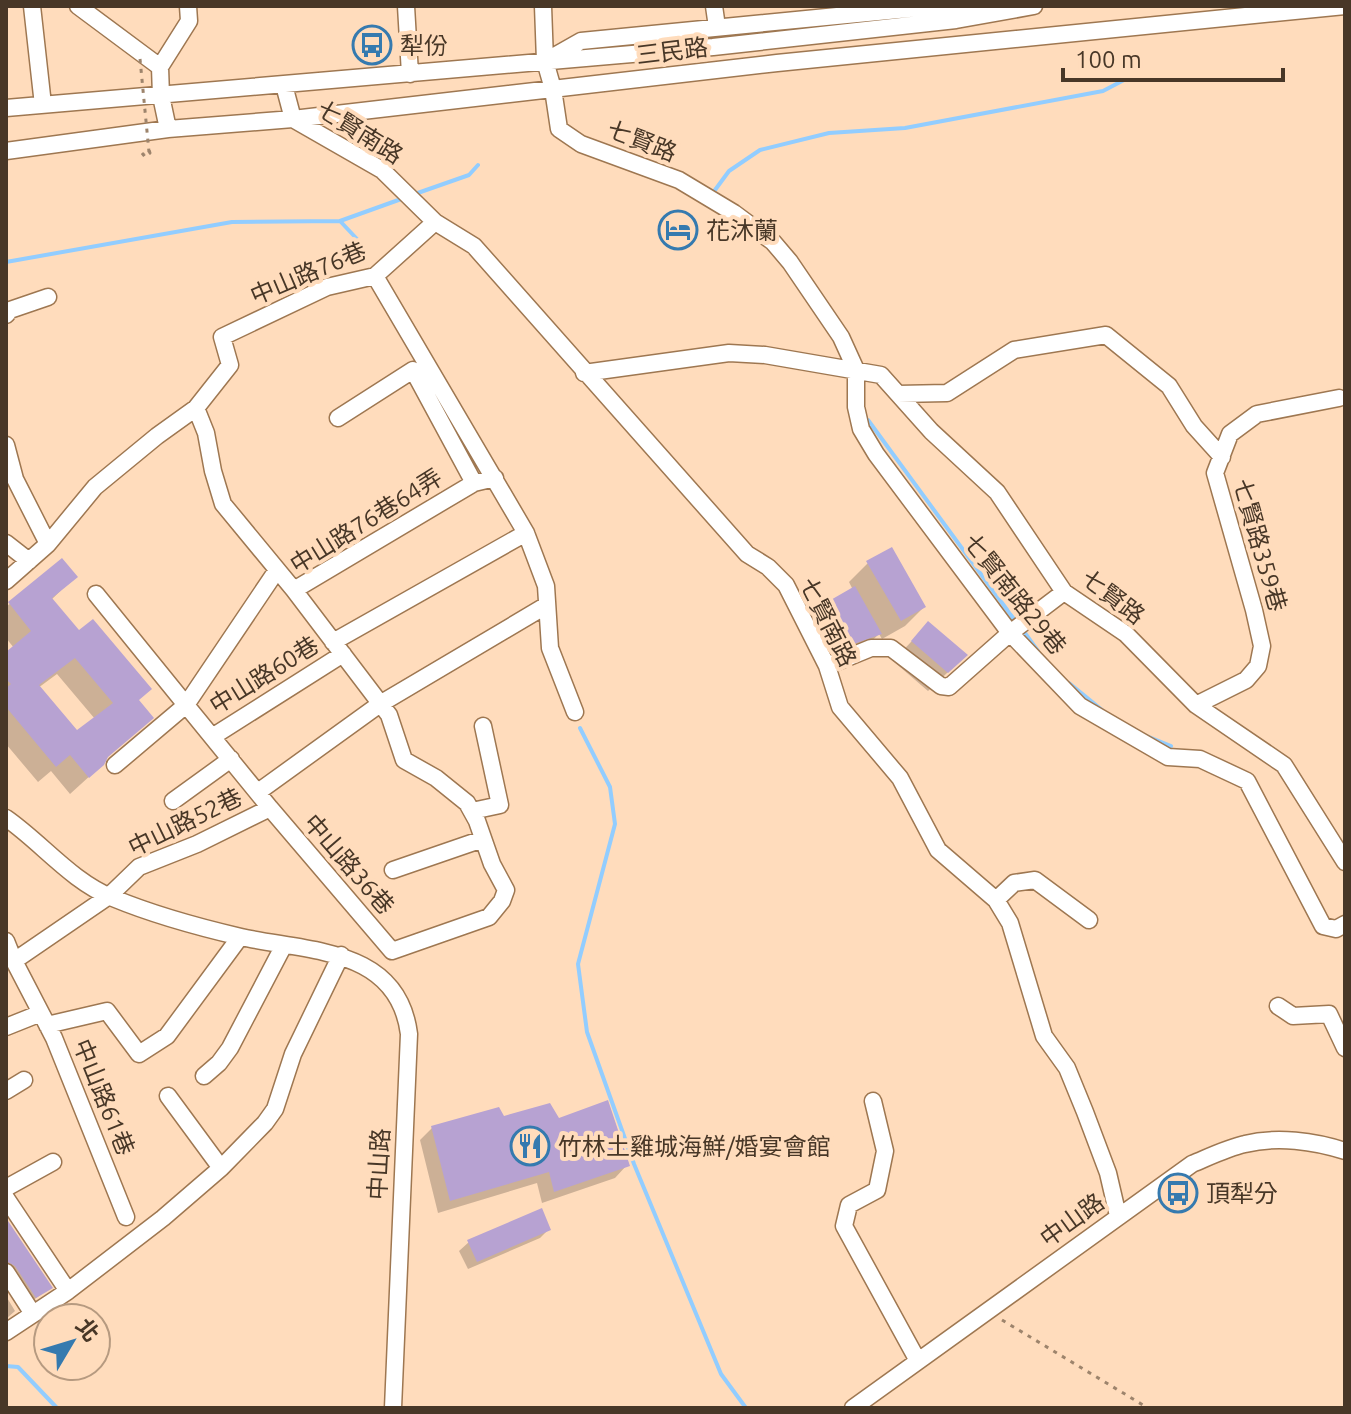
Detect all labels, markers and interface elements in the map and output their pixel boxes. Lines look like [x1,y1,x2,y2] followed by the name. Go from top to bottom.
[351,24,393,66] bus stop icon: 犁份
[400,32,448,59] place label: 犁份
[1063,32,1283,82] scale bar
[635,33,709,69] street label: 三民路
[1075,46,1142,73] text: 100 m
[312,95,408,169] street label: 七賢南路
[604,115,680,167] street label: 七賢路
[657,209,699,251] hotel icon: 花沐蘭
[706,217,778,244] place label: 花沐蘭
[246,237,370,309] street label: 中山路76巷
[285,463,447,579] street label: 中山路76巷64弄
[1228,476,1292,614] street label: 七賢路359巷
[958,528,1072,660] street label: 七賢南路29巷
[1076,565,1150,629] street label: 七賢路
[794,573,862,671] street label: 七賢南路
[205,631,323,719] street label: 中山路60巷
[124,783,246,861] street label: 中山路52巷
[298,809,400,919] street label: 中山路36巷
[68,1035,140,1159] street label: 中山路61巷
[509,1125,551,1167] restaurant icon: 竹林土雞城海鮮/婚宴會館
[364,1127,394,1201] street label: 中山路
[558,1133,831,1160] place label: 竹林土雞城海鮮/婚宴會館
[1157,1172,1199,1214] bus stop icon: 頂犁分
[1206,1180,1278,1207] place label: 頂犁分
[1035,1188,1109,1252] street label: 中山路
[32,1302,112,1382] north arrow
[72,1313,105,1346] text: 北

